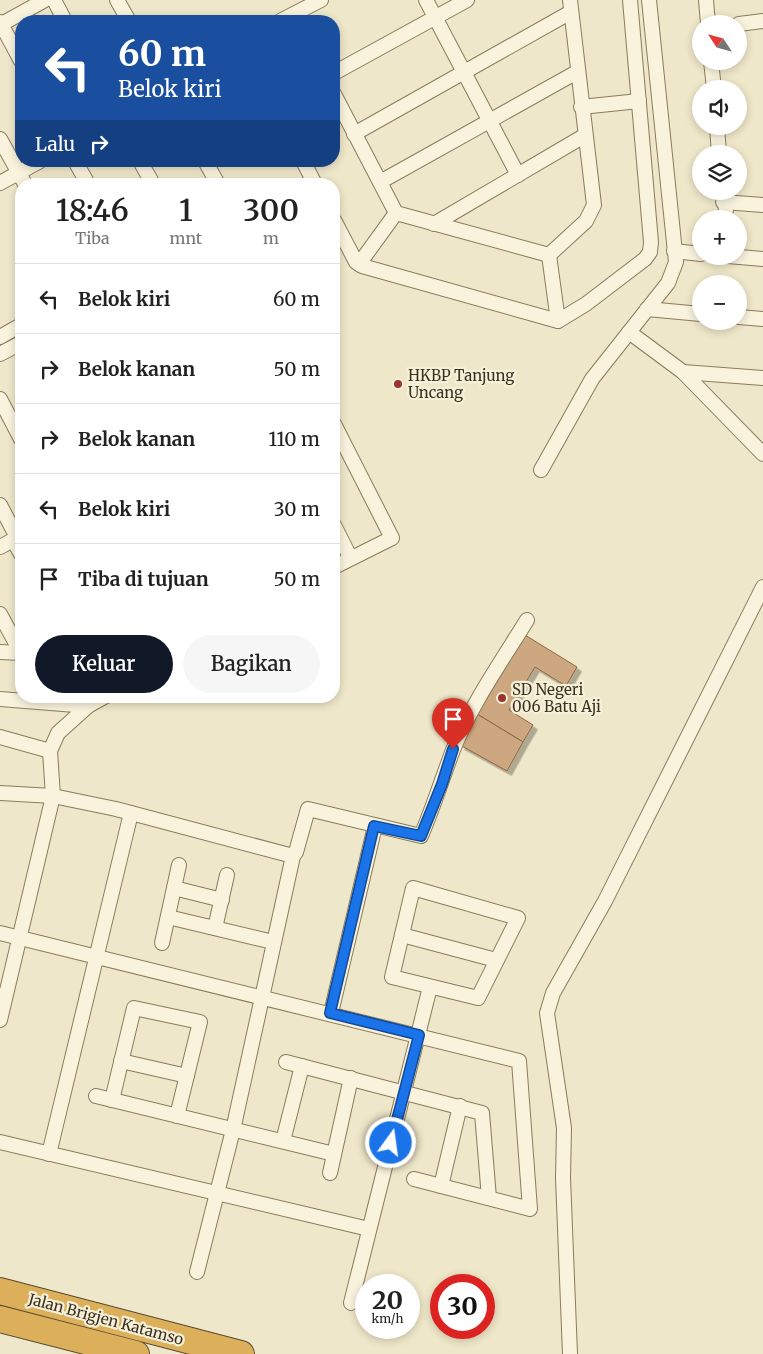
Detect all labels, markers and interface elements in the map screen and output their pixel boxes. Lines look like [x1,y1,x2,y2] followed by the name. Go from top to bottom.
[692,15,748,70] north arrow
[692,15,747,330] map controls
[118,32,206,76] text: 60 m
[35,35,100,100] icon: left
[118,75,222,103] text: Belok kiri
[692,80,747,135] button: sound
[85,130,113,158] icon: right
[35,132,75,156] text: Lalu
[692,145,747,200] button: layers
[56,191,129,229] text: 18:46
[179,191,193,229] text: 1
[243,191,299,229] text: 300
[692,210,747,265] button: +
[75,228,110,248] text: Tiba
[170,228,202,248] text: mnt
[263,228,279,248] text: m
[692,275,747,330] button: −
[35,285,63,313] icon: left
[78,287,170,311] text: Belok kiri
[273,287,320,311] text: 60 m
[35,355,63,383] icon: right
[78,357,195,381] text: Belok kanan
[274,357,320,381] text: 50 m
[408,366,514,402] place label: HKBP Tanjung Uncang
[392,378,404,390] marker: HKBP Tanjung Uncang
[35,425,63,453] icon: right
[78,427,195,451] text: Belok kanan
[269,427,320,451] text: 110 m
[35,495,63,523] icon: left
[78,497,170,521] text: Belok kiri
[274,497,320,521] text: 30 m
[35,565,63,593] icon: arrive
[78,567,209,591] text: Tiba di tujuan
[274,567,320,591] text: 50 m
[35,635,173,693] button: Keluar
[183,635,320,693] button: Bagikan
[512,680,601,716] place label: SD Negeri 006 Batu Aji
[496,692,508,704] marker: SD Negeri 006 Batu Aji
[432,698,474,749] pin
[439,705,467,733] icon: arrive
[364,1116,416,1168] position arrow
[430,1274,495,1339] speed limit sign: 30
[372,1284,403,1316] text: 20
[25,1289,186,1349] street label: Jalan Brigjen Katamso
[372,1311,403,1326] text: km/h

